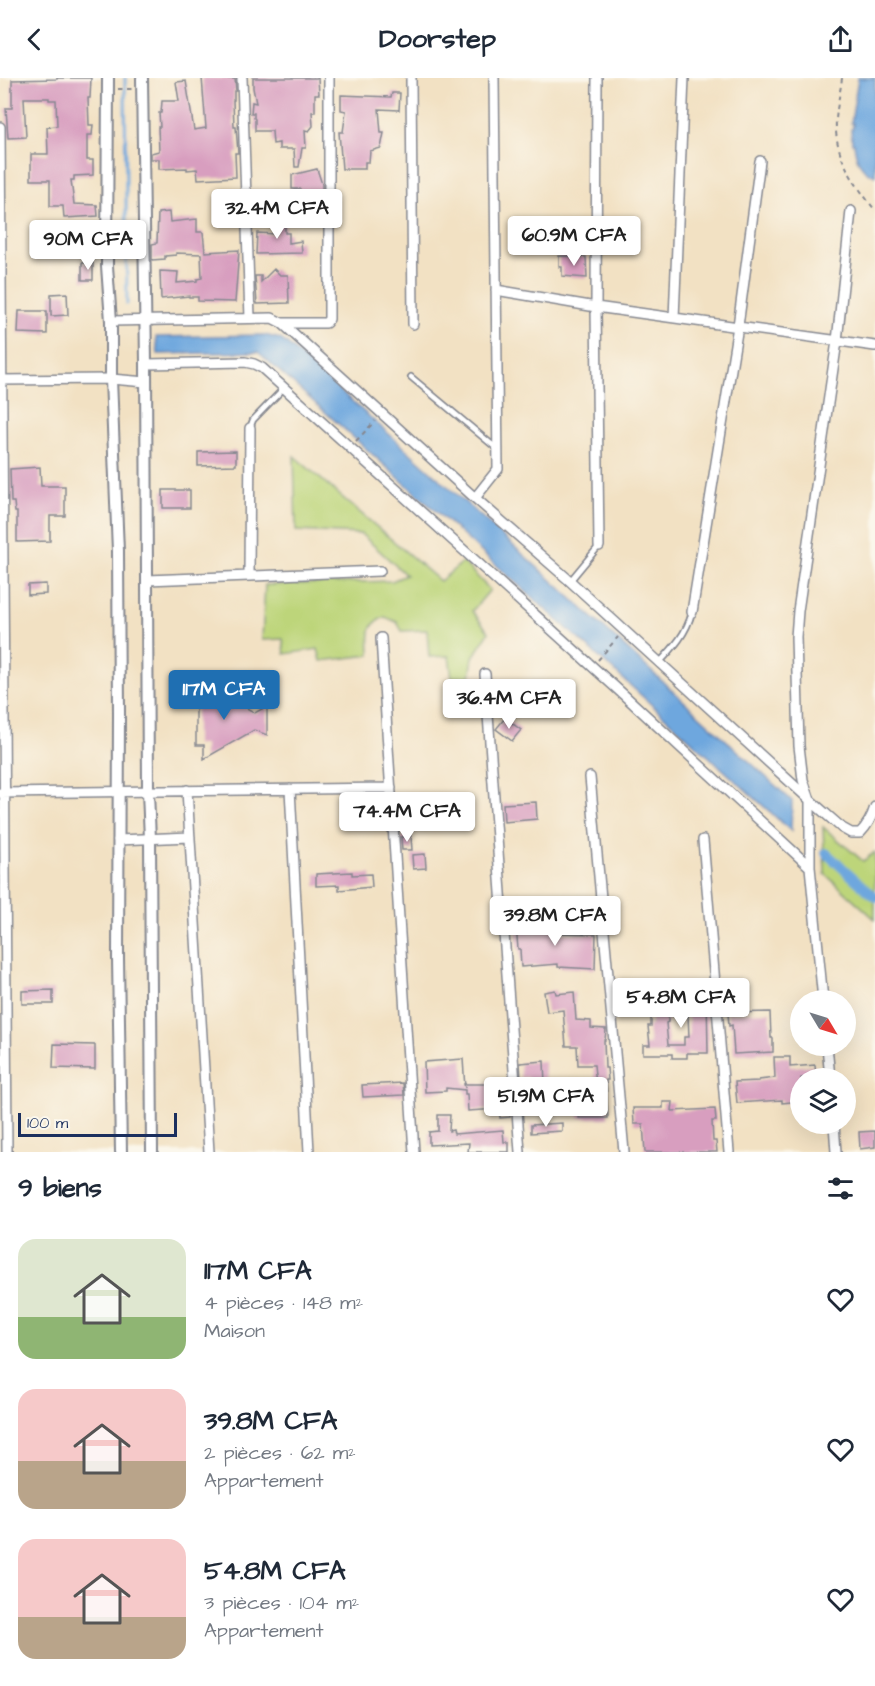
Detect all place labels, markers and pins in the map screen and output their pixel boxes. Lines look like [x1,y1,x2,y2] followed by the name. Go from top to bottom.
[208,189,346,240] pin: 32.4M CFA
[505,216,643,267] pin: 60.9M CFA
[33,220,143,271] pin: 90M CFA
[162,670,286,721] pin: 117M CFA
[440,679,578,730] pin: 36.4M CFA
[338,792,476,843] pin: 74.4M CFA
[486,896,624,947] pin: 39.8M CFA
[612,978,750,1029] pin: 54.8M CFA
[477,1077,615,1128] pin: 51.9M CFA

